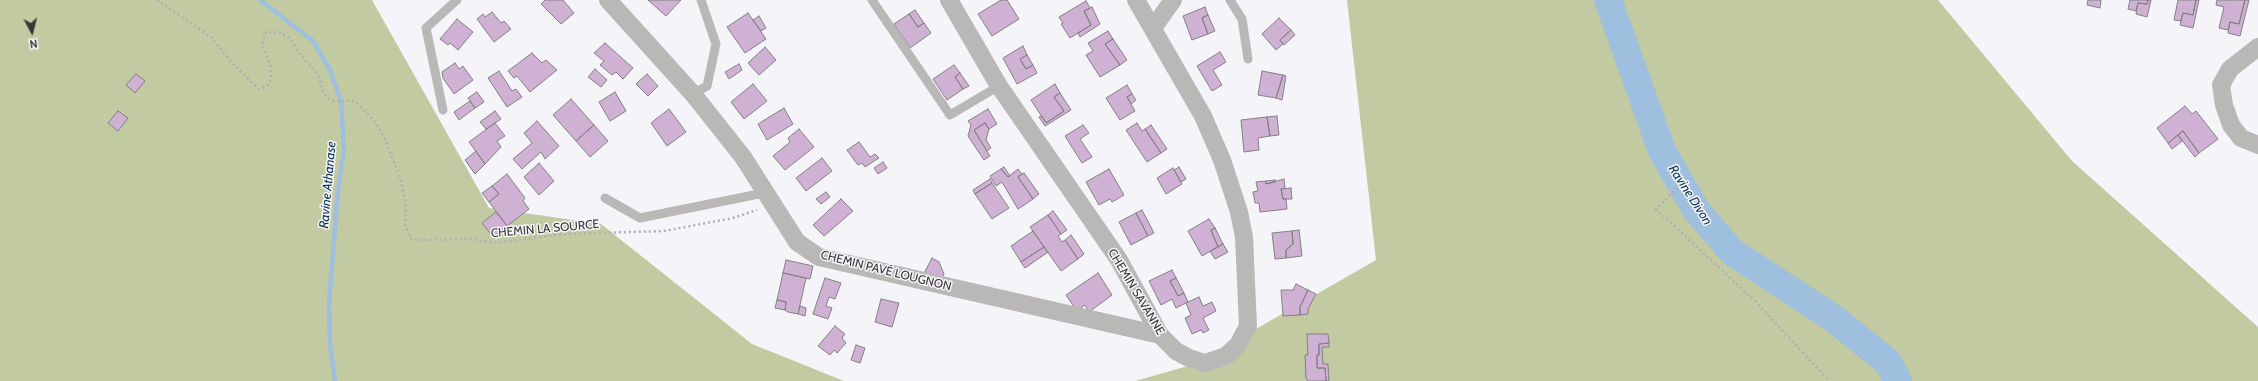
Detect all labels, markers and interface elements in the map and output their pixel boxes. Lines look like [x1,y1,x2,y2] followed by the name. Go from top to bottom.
[12,12,52,52] north arrow
[29,36,38,51] text: N
[316,141,340,229] water label: Ravine Athanase
[1665,162,1715,228] water label: Ravine Divon
[490,217,600,241] street label: CHEMIN LA SOURCE
[1105,246,1167,338] street label: CHEMIN SAVANNE
[819,248,953,294] street label: CHEMIN PAVÉ LOUGNON

